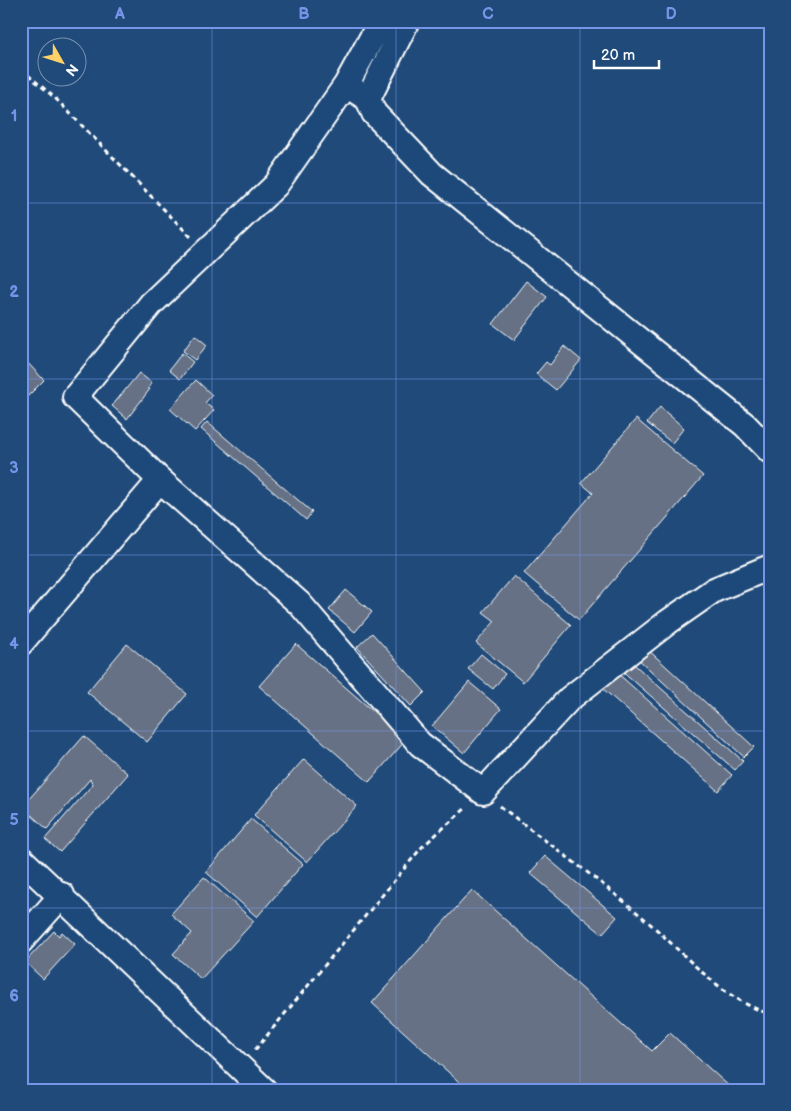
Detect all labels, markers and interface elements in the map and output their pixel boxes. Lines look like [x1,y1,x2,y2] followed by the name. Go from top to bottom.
[114,5,125,24] text: A
[298,5,310,24] text: B
[482,5,494,24] text: C
[665,5,677,24] text: D
[38,38,88,88] north arrow
[594,38,658,70] scale bar
[601,46,635,65] text: 20 m
[62,60,82,79] text: N
[11,107,17,126] text: 1
[9,283,19,302] text: 2
[9,459,19,478] text: 3
[9,635,19,654] text: 4
[9,811,19,830] text: 5
[9,987,19,1006] text: 6

